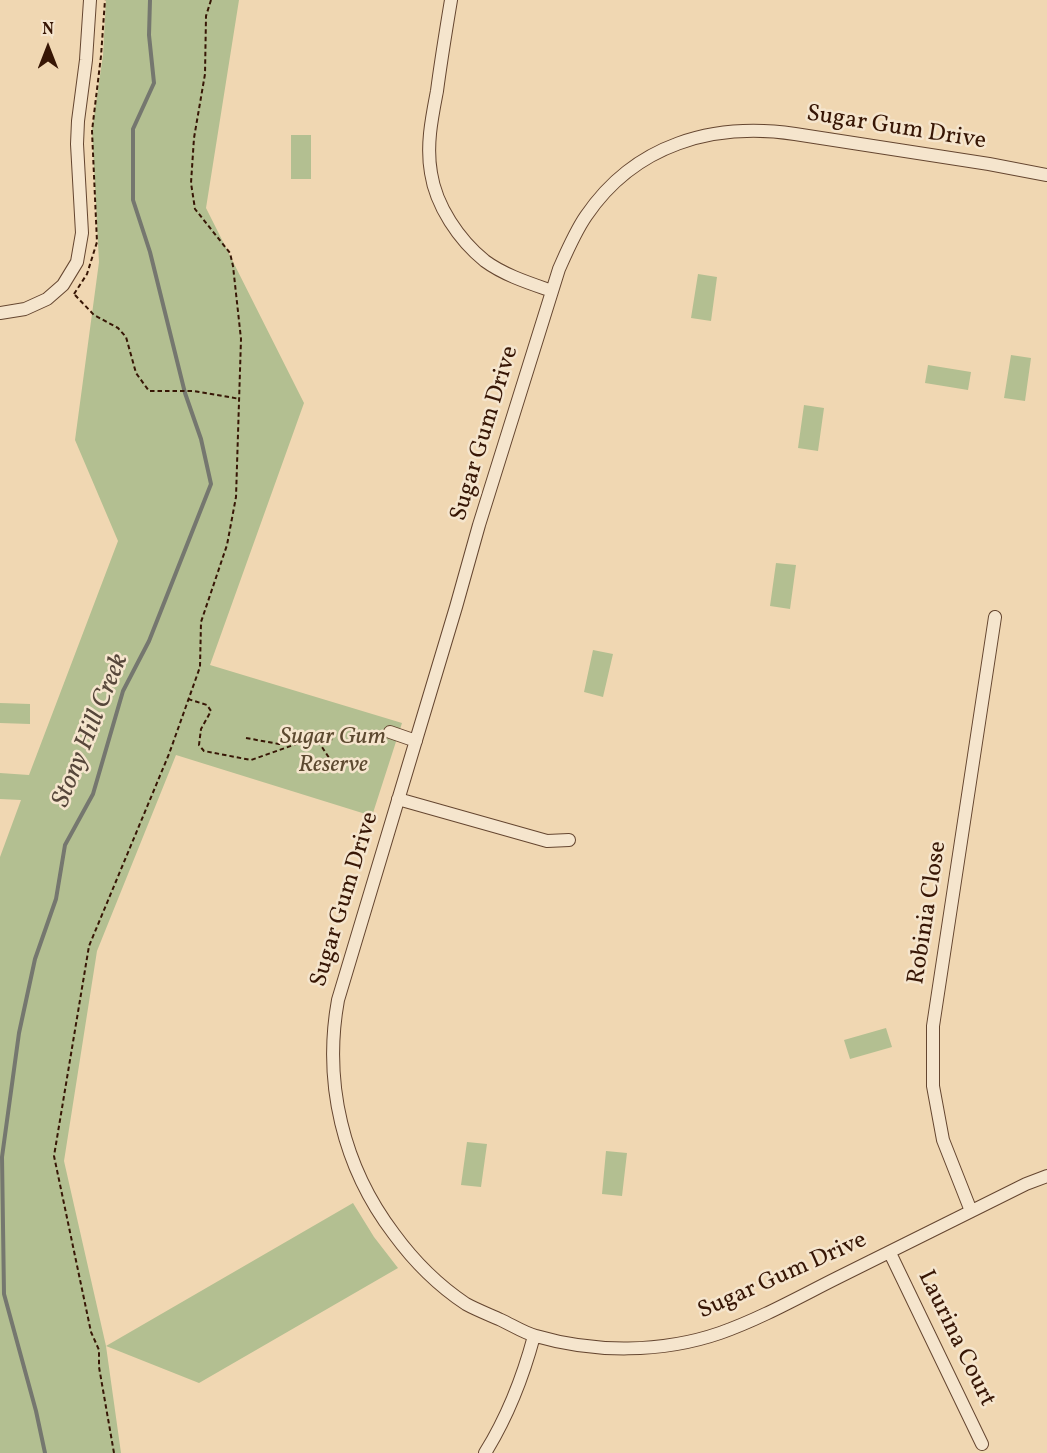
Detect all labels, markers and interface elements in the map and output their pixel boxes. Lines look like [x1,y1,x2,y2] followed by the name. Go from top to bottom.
[18,18,78,78] north arrow
[42,19,54,41] text: N
[804,101,988,157] street label: Sugar Gum Drive
[446,343,526,525] street label: Sugar Gum Drive
[47,650,137,812] water label: Stony Hill Creek
[280,725,386,781] park label: Sugar Gum Reserve
[306,809,386,991] street label: Sugar Gum Drive
[903,839,955,987] street label: Robinia Close
[694,1227,872,1327] street label: Sugar Gum Drive
[910,1266,1000,1412] street label: Laurina Court

